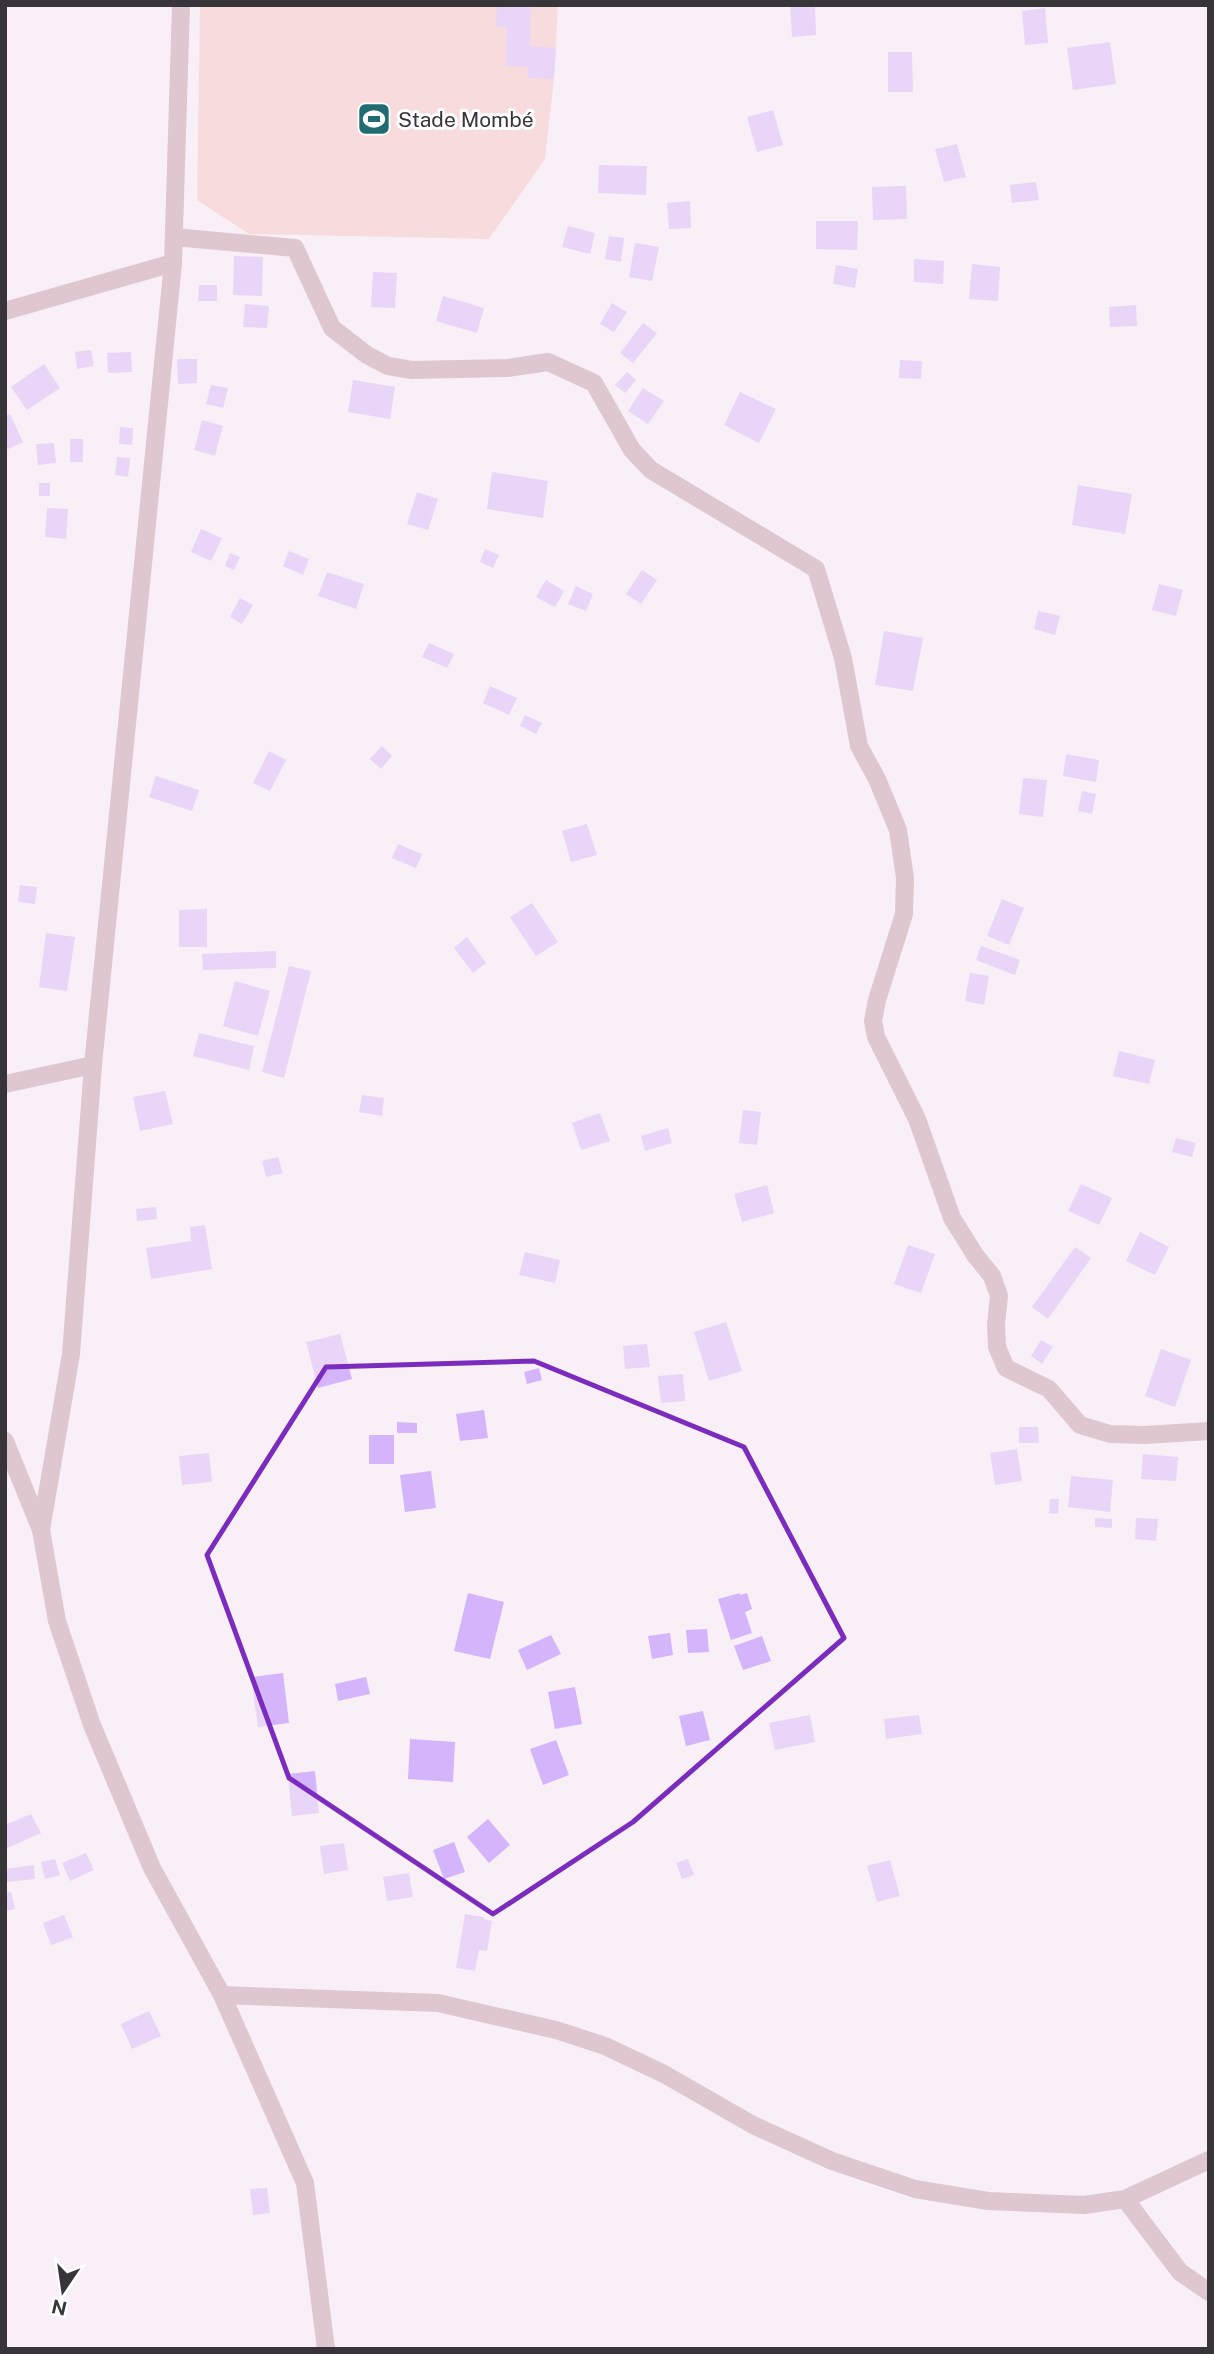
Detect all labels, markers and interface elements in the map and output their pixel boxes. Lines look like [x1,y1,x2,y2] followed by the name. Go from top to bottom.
[355,100,393,138] sports icon: Stade Mombé
[398,107,534,132] place label: Stade Mombé
[28,2256,98,2326] north arrow
[49,2295,69,2320] text: N

